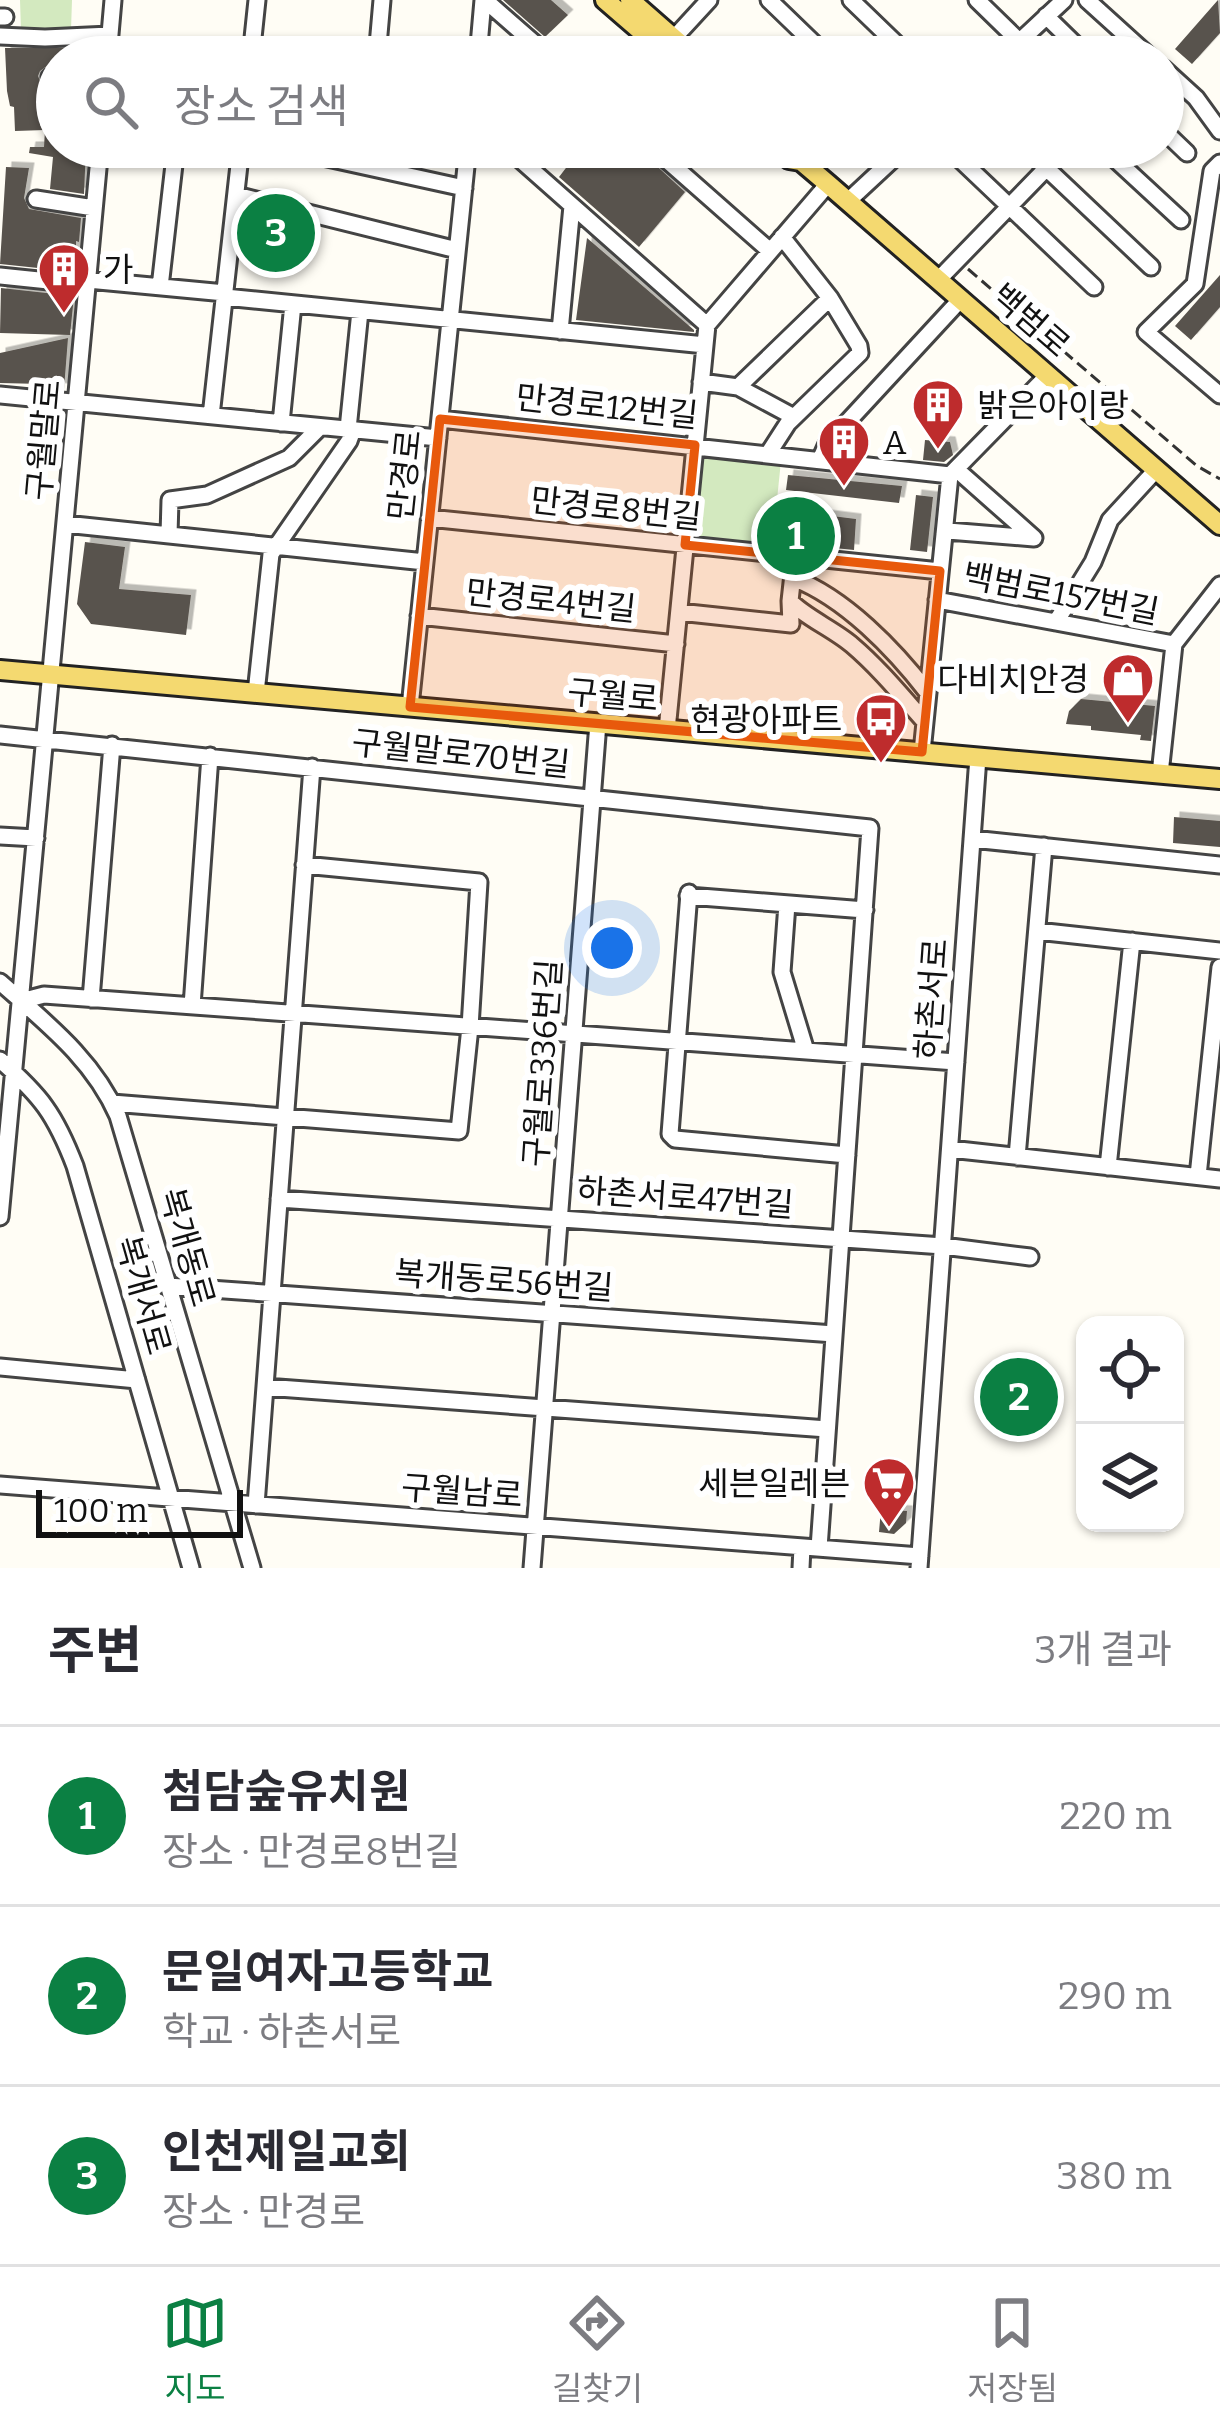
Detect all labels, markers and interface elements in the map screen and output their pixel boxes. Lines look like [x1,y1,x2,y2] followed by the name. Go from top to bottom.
[36,36,1184,168] search box
[78,69,144,135] icon: search
[174,80,349,134] text: 장소 검색
[237,188,315,278] pin: 3
[36,241,92,315] building icon: 가
[103,250,133,290] place label: 가
[983,276,1078,366] street label: 백범로
[910,377,966,451] building icon: 밝은아이랑
[19,378,69,502] street label: 구월말로
[514,378,700,436] street label: 만경로12번길
[977,386,1129,426] place label: 밝은아이랑
[816,414,872,488] building icon: A
[883,423,907,463] place label: A
[380,428,430,522] street label: 만경로
[528,480,703,538] street label: 만경로8번길
[757,491,835,581] pin: 1
[959,555,1162,633] street label: 백범로157번길
[464,572,638,630] street label: 만경로4번길
[1100,651,1156,725] shop icon: 다비치안경
[937,660,1089,700] place label: 다비치안경
[566,672,660,720] street label: 구월로
[853,691,909,765] bus stop icon: 현광아파트
[690,700,842,740] place label: 현광아파트
[350,723,572,785] street label: 구월말로70번길
[582,918,642,978] your location
[908,937,956,1061] street label: 하촌서로
[516,958,570,1168] street label: 구월로336번길
[575,1170,795,1226] street label: 하촌서로47번길
[151,1183,223,1311] street label: 복개동로
[107,1231,179,1359] street label: 복개서로
[393,1253,615,1309] street label: 복개동로56번길
[1076,1316,1184,1532] map controls
[1076,1316,1184,1424] button: locate
[980,1352,1058,1442] pin: 2
[1076,1424,1184,1532] button: layers
[861,1455,917,1529] supermarket icon: 세븐일레븐
[698,1464,850,1504] place label: 세븐일레븐
[400,1468,524,1516] street label: 구월남로
[36,1484,243,1537] scale bar
[54,1491,148,1531] text: 100 m
[48,1620,142,1682] text: 주변
[1034,1627,1172,1673] text: 3개 결과
[162,1765,410,1819] text: 첨담숲유치원
[79,1793,95,1839] text: 1
[1060,1793,1172,1839] text: 220 m
[162,1829,460,1875] text: 장소 · 만경로8번길
[162,1945,493,1999] text: 문일여자고등학교
[76,1973,98,2019] text: 2
[1058,1973,1172,2019] text: 290 m
[162,2009,401,2055] text: 학교 · 하촌서로
[162,2125,410,2179] text: 인천제일교회
[76,2153,98,2199] text: 3
[1056,2153,1172,2199] text: 380 m
[162,2189,365,2235] text: 장소 · 만경로
[162,2290,228,2410] tab: 지도
[552,2290,643,2410] tab: 길찾기
[967,2290,1058,2410] tab: 저장됨

